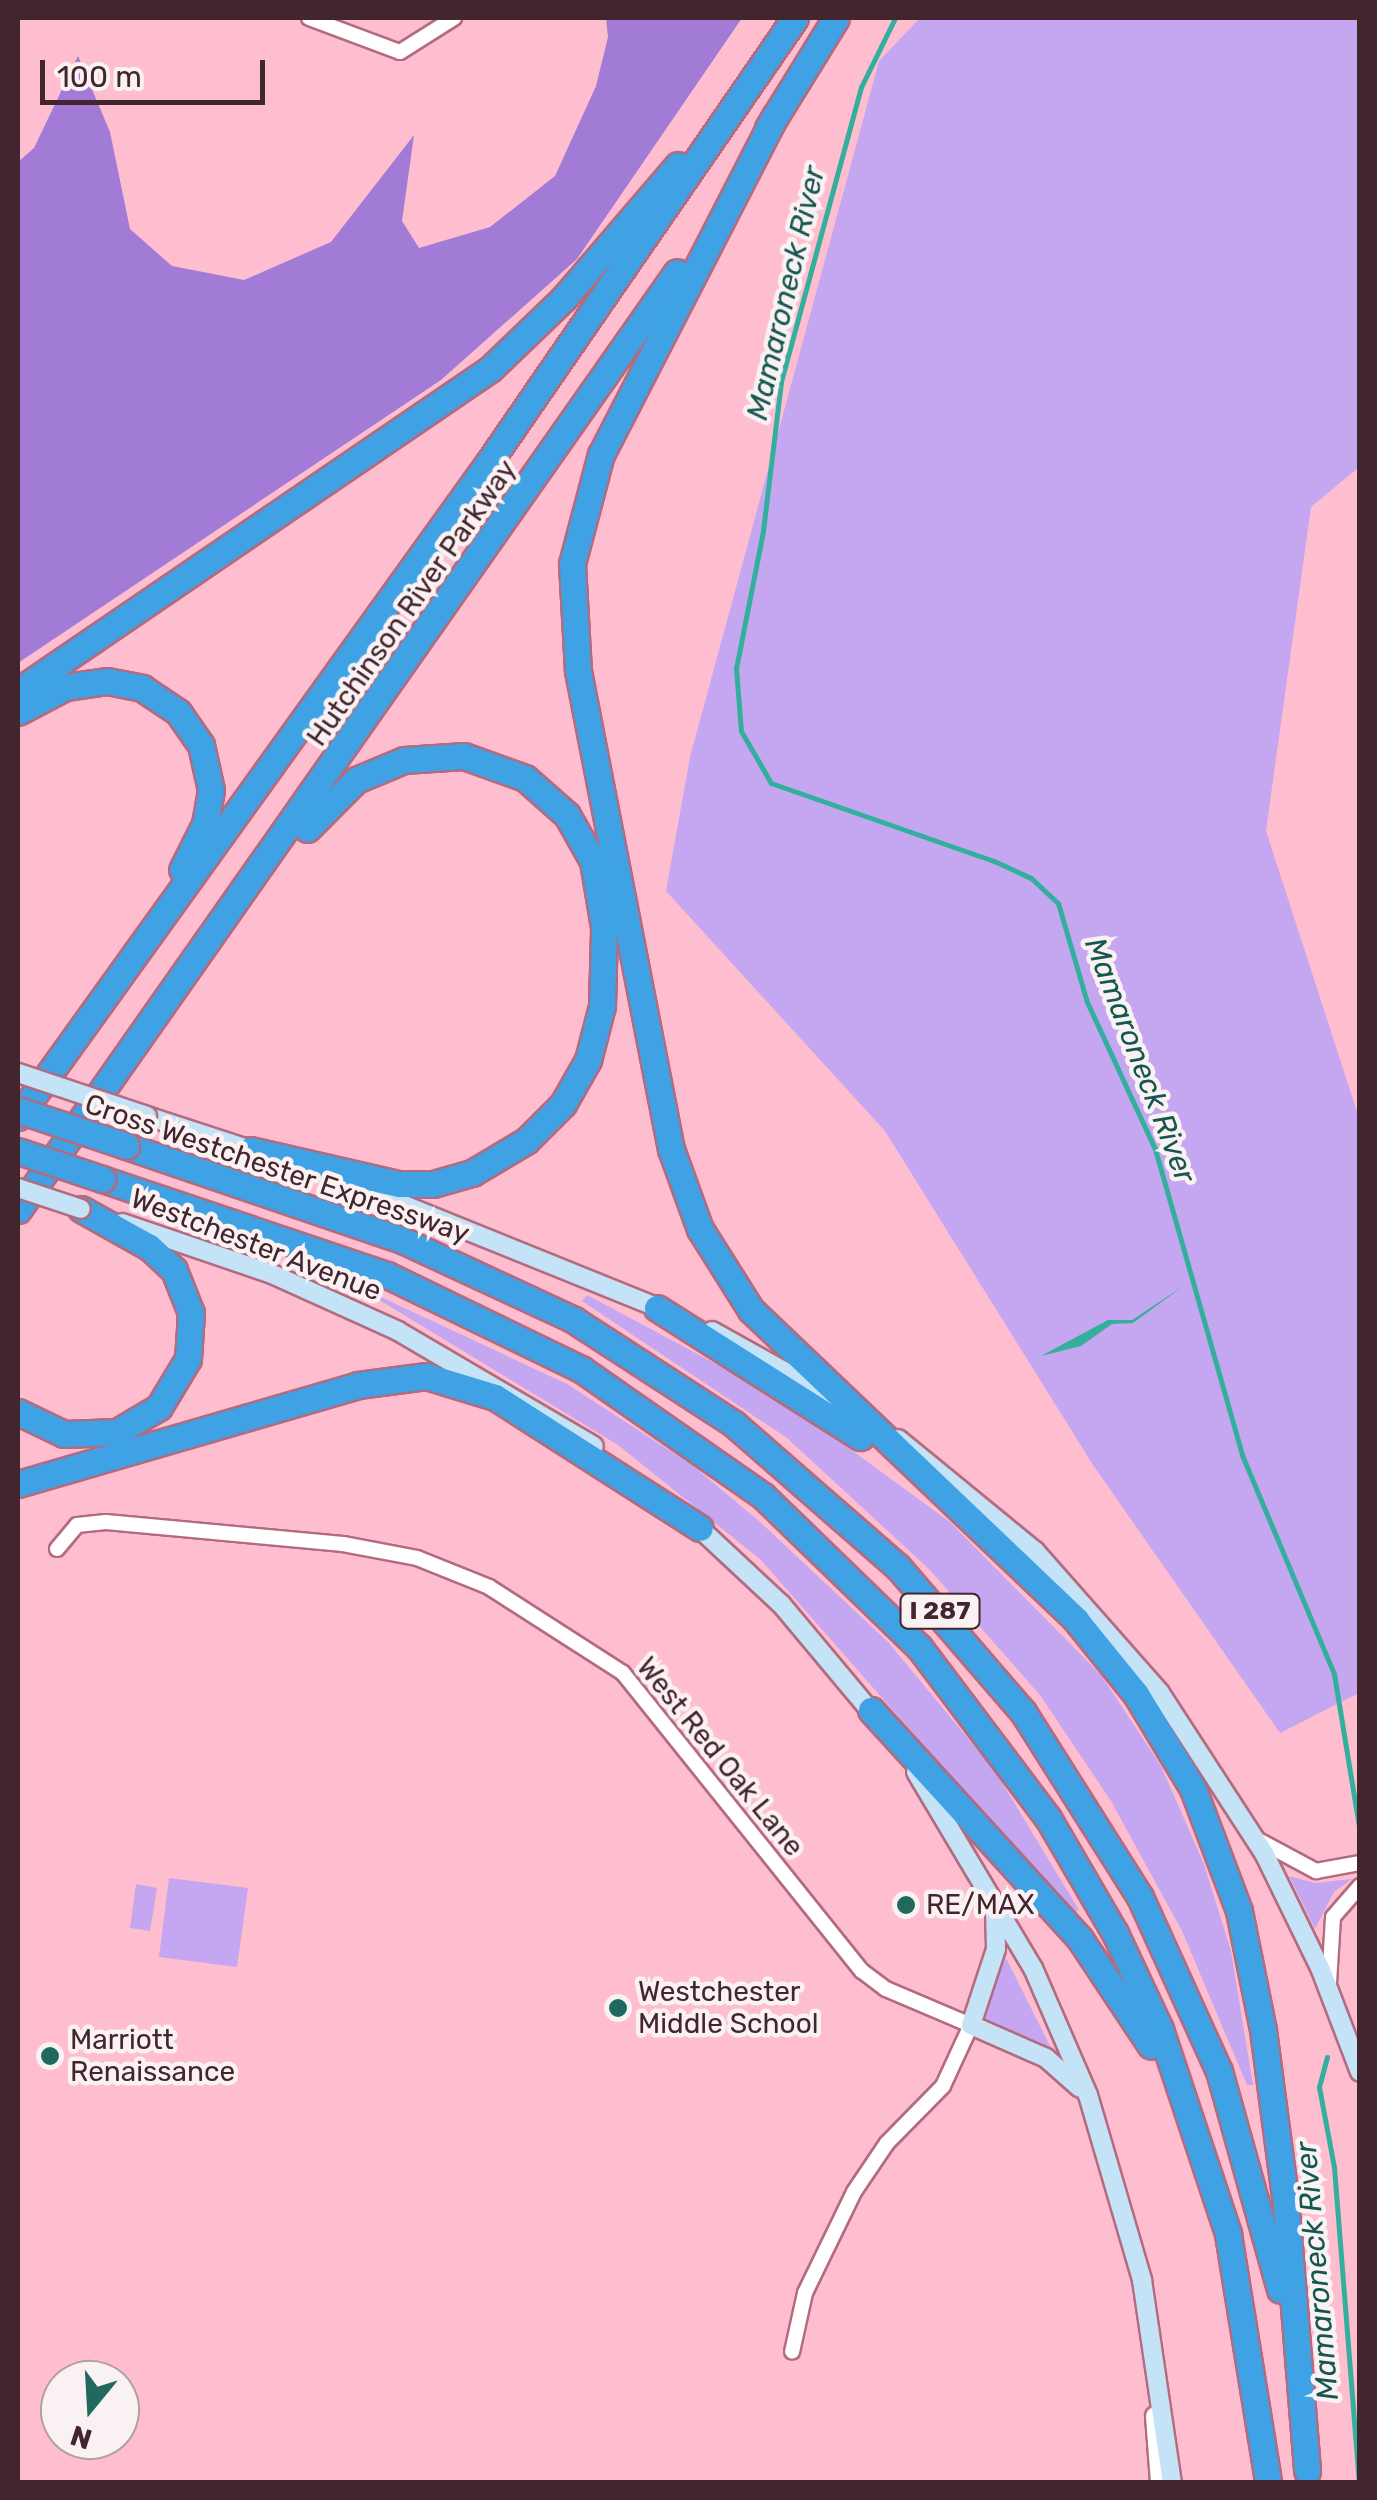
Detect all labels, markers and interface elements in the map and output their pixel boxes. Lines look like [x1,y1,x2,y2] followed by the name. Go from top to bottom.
[45,40,270,102] scale bar
[57,59,142,95] text: 100 m
[739,162,833,424] water label: Mamaroneck River
[300,453,524,753] street label: Hutchinson River Parkway
[1077,932,1203,1188] water label: Mamaroneck River
[80,1087,474,1251] street label: Cross Westchester Expressway
[125,1181,387,1309] street label: Westchester Avenue
[898,1591,982,1631] road number: I 287
[629,1651,811,1863] street label: West Red Oak Lane
[926,1888,1034,1922] place label: RE/MAX
[895,1894,917,1916] marker: RE/MAX
[638,1975,819,2041] place label: Westchester Middle School
[607,1997,629,2019] marker: Westchester Middle School
[70,2023,235,2089] place label: Marriott Renaissance
[39,2045,61,2067] marker: Marriott Renaissance
[1288,2140,1346,2402] water label: Mamaroneck River
[40,2360,140,2460] north arrow
[67,2418,96,2456] text: N

